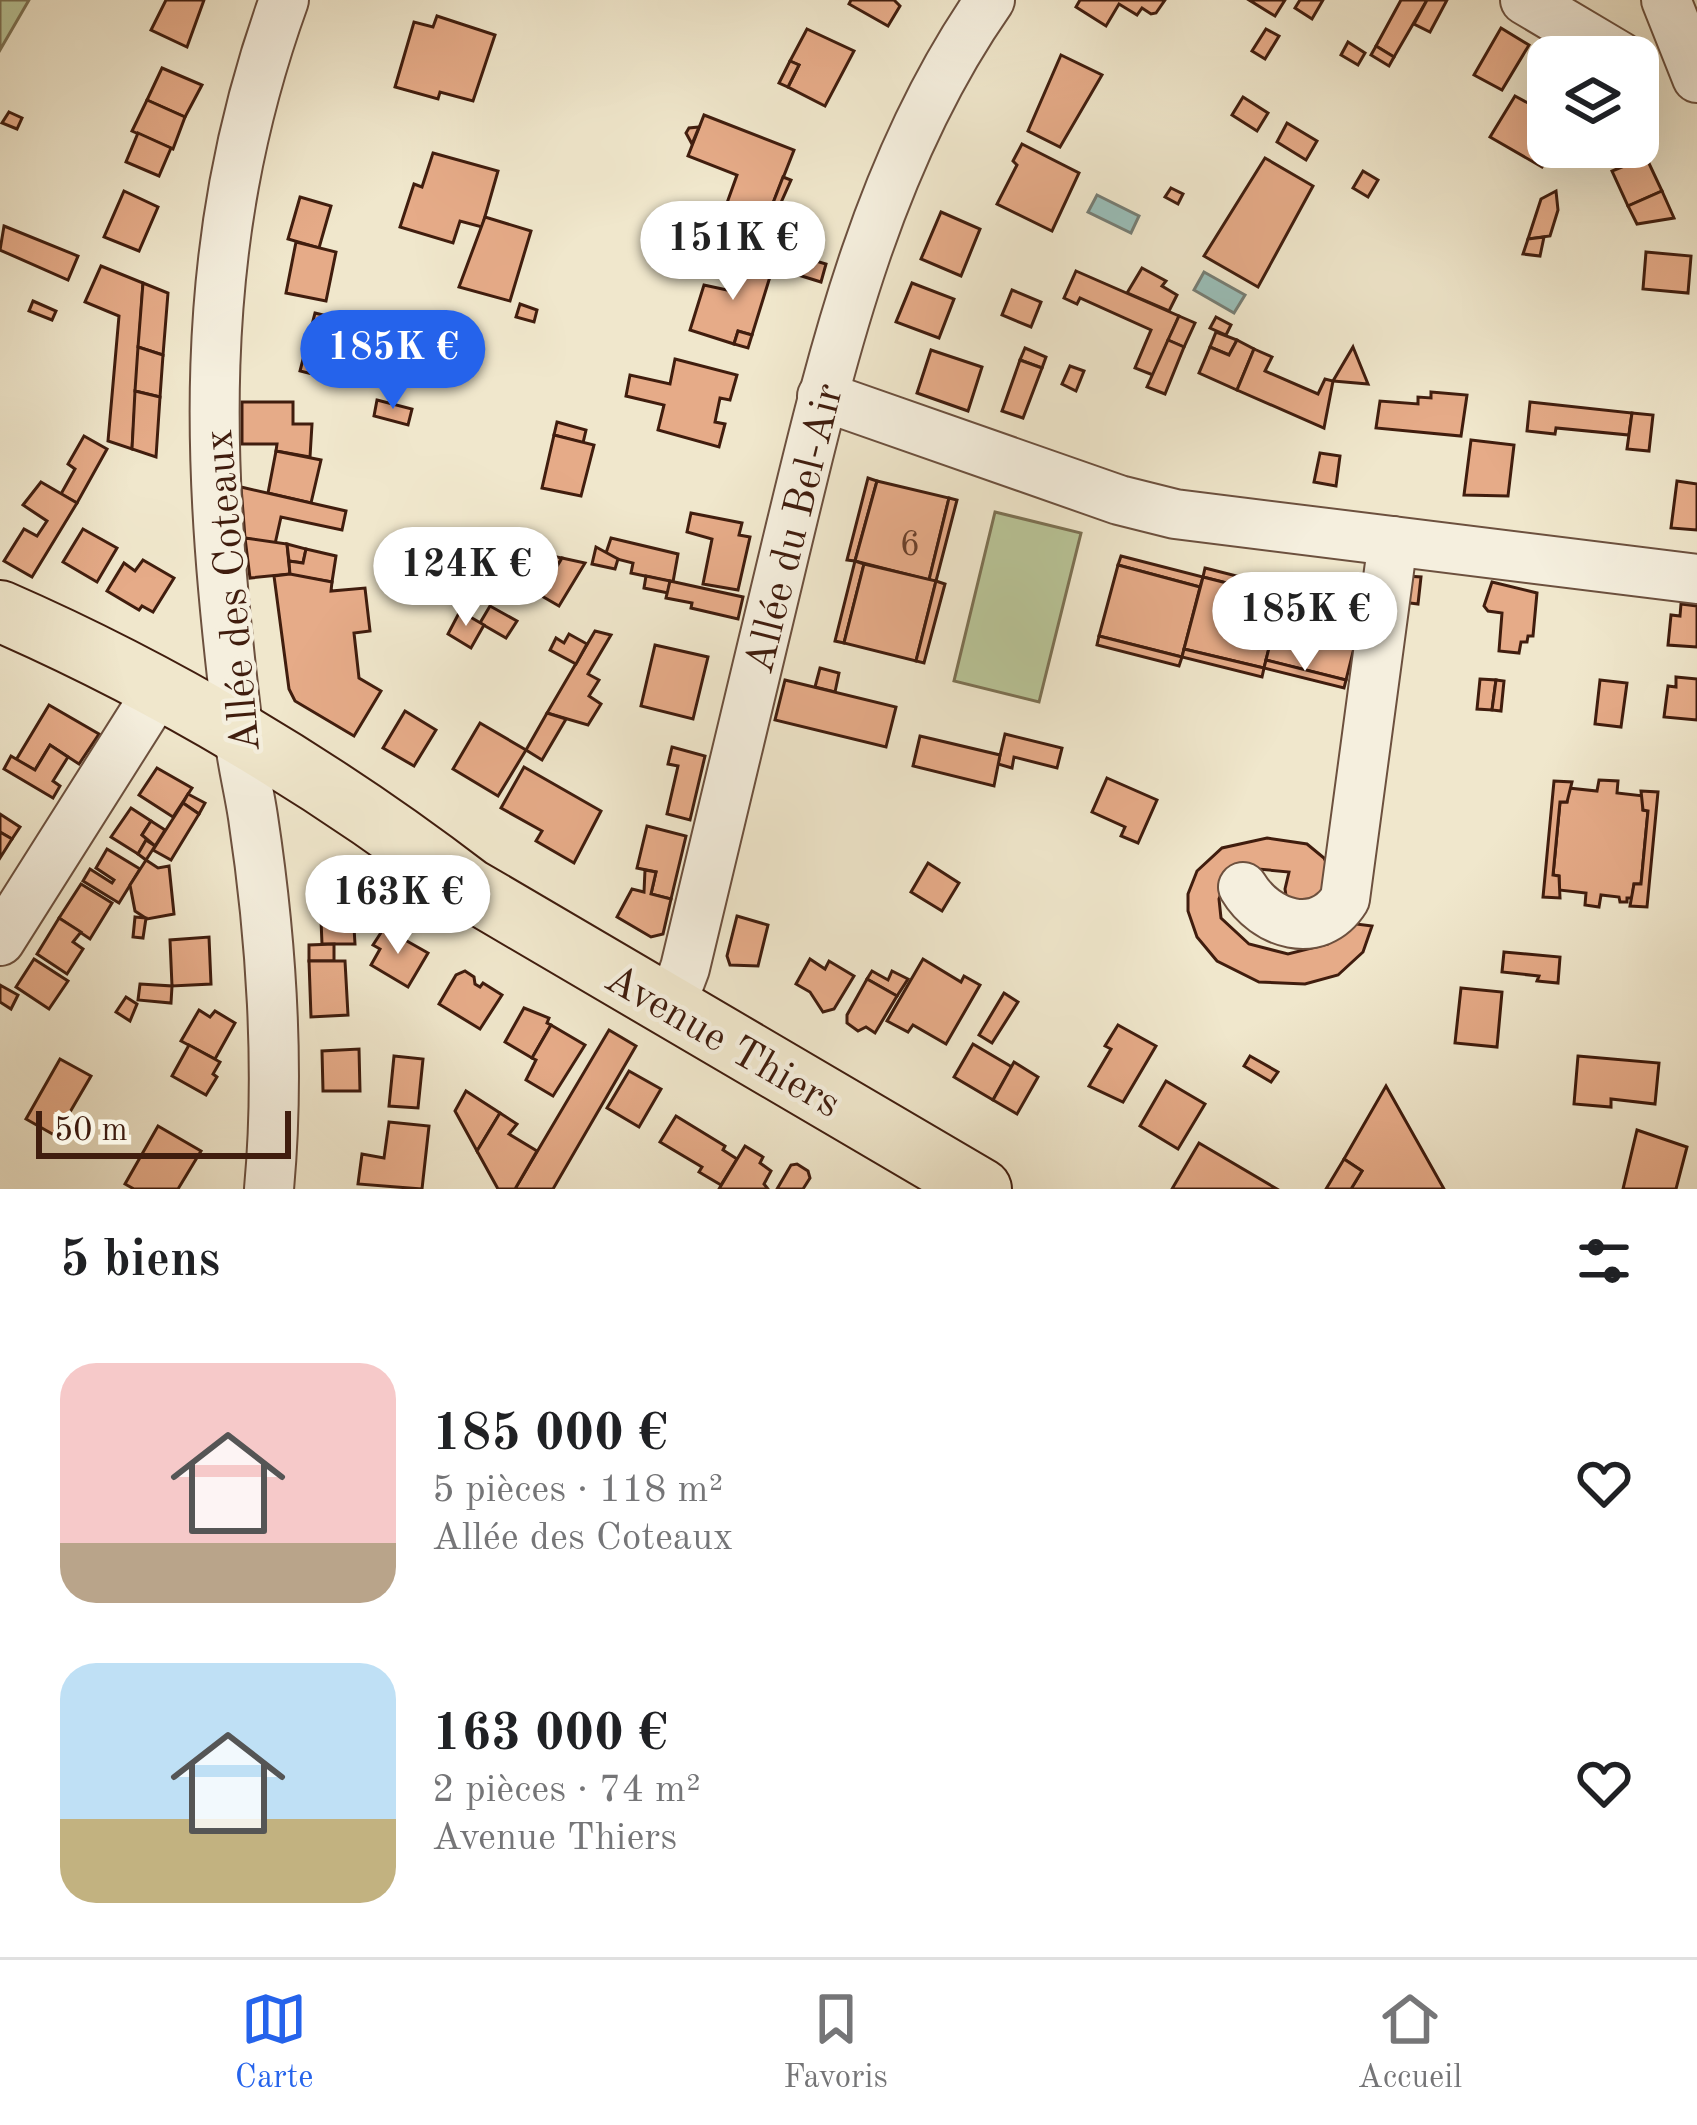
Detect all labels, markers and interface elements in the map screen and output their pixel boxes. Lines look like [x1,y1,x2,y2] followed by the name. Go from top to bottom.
[1527,36,1659,168] map controls
[1527,36,1659,168] button: layers
[635,201,831,303] pin: 151K €
[667,220,799,259] text: 151K €
[295,310,491,412] pin: 185K €
[327,329,459,368] text: 185K €
[740,380,852,678] street label: Allée du Bel-Air
[199,427,269,754] street label: Allée des Coteaux
[368,527,564,629] pin: 124K €
[900,528,920,564] house number: 6
[400,546,532,585] text: 124K €
[1207,572,1403,674] pin: 185K €
[1239,591,1371,630] text: 185K €
[300,855,496,957] pin: 163K €
[332,874,464,913] text: 163K €
[597,958,847,1127] street label: Avenue Thiers
[36,1105,291,1158] scale bar
[54,1115,128,1148] text: 50 m
[1571,1228,1637,1294] icon: filters
[60,1236,220,1287] text: 5 biens
[432,1410,668,1461] text: 185 000 €
[156,1411,300,1555] icon: home
[1571,1450,1637,1516] icon: heart
[432,1471,723,1510] text: 5 pièces · 118 m²
[432,1519,733,1558] text: Allée des Coteaux
[432,1710,668,1761] text: 163 000 €
[156,1711,300,1855] icon: home
[1571,1750,1637,1816] icon: heart
[432,1771,701,1810] text: 2 pièces · 74 m²
[432,1819,677,1858] text: Avenue Thiers
[235,1986,314,2099] tab: Carte
[783,1986,888,2099] tab: Favoris
[1358,1986,1462,2099] tab: Accueil

